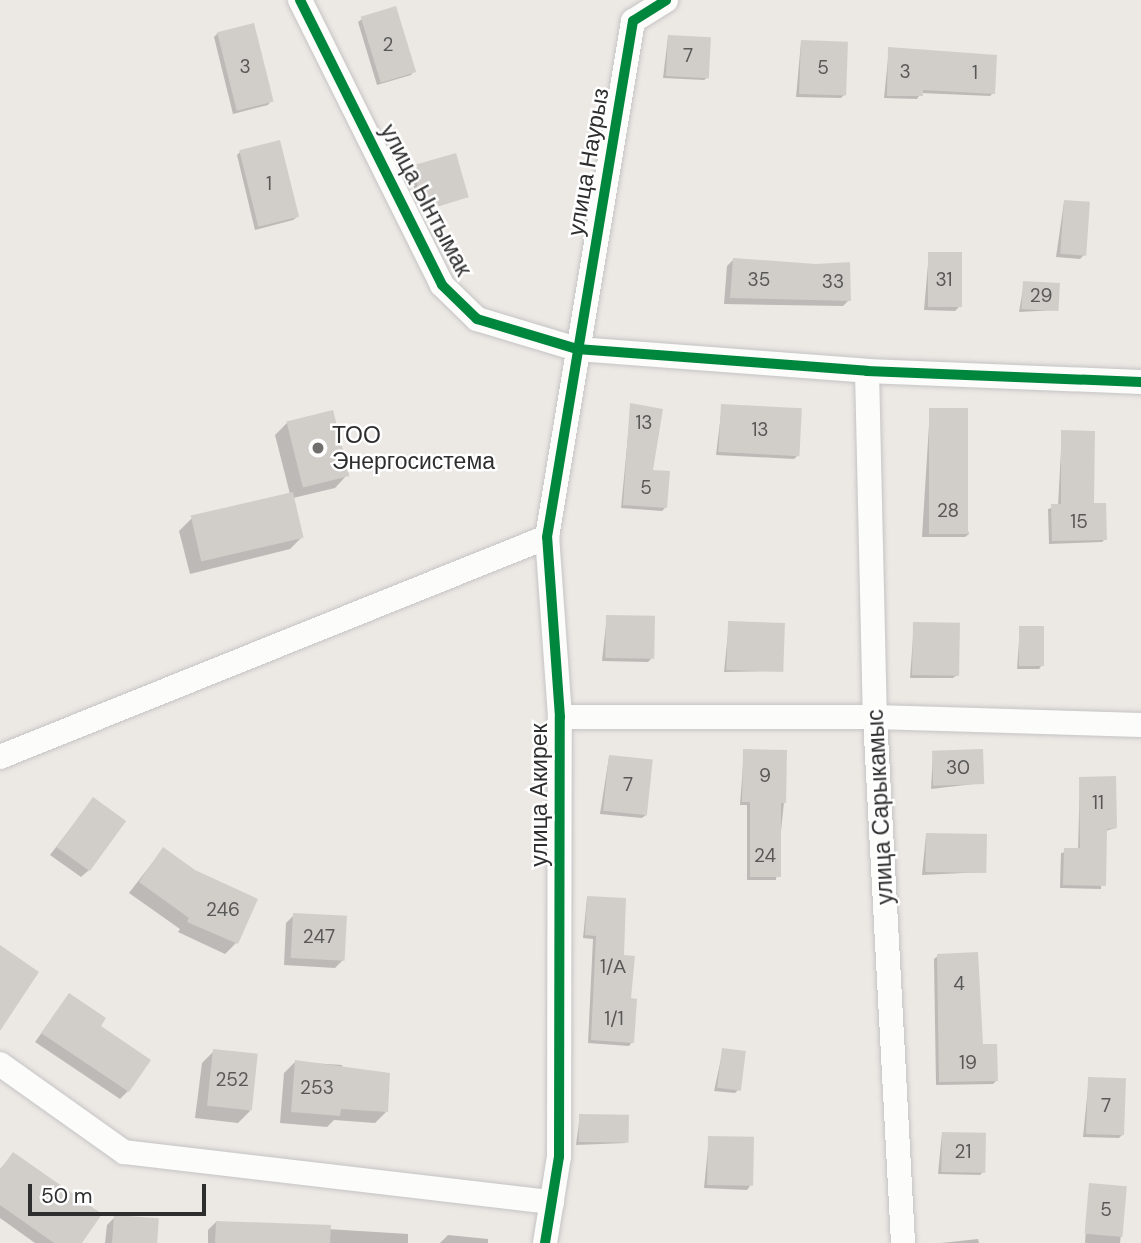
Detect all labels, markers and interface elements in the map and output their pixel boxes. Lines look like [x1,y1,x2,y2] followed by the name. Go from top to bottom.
[383,34,393,56] house number: 2
[683,45,693,67] house number: 7
[239,56,251,78] house number: 3
[817,57,829,79] house number: 5
[899,61,911,83] house number: 3
[972,62,978,84] house number: 1
[561,86,615,238] street label: улица Наурыз
[374,119,478,281] street label: улица Ынтымак
[266,173,272,195] house number: 1
[748,269,770,291] house number: 35
[936,269,952,291] house number: 31
[822,271,844,293] house number: 33
[1030,285,1052,307] house number: 29
[635,412,653,434] house number: 13
[751,419,769,441] house number: 13
[332,421,495,475] place label: ТОО Энергосистема
[310,440,326,456] marker: ТОО Энергосистема
[640,477,652,499] house number: 5
[937,500,959,522] house number: 28
[1070,511,1088,533] house number: 15
[861,709,899,905] street label: улица Сарыкамыс
[525,723,553,867] street label: улица Акирек
[946,757,970,779] house number: 30
[759,765,771,787] house number: 9
[623,774,633,796] house number: 7
[1092,792,1104,814] house number: 11
[754,845,776,867] house number: 24
[206,899,240,921] house number: 246
[303,926,335,948] house number: 247
[600,956,626,978] house number: 1/А
[953,973,965,995] house number: 4
[604,1008,624,1030] house number: 1/1
[959,1052,977,1074] house number: 19
[215,1069,249,1091] house number: 252
[300,1077,334,1099] house number: 253
[1101,1095,1111,1117] house number: 7
[955,1141,971,1163] house number: 21
[32,1170,210,1214] scale bar
[41,1182,92,1210] text: 50 m
[1100,1199,1112,1221] house number: 5

